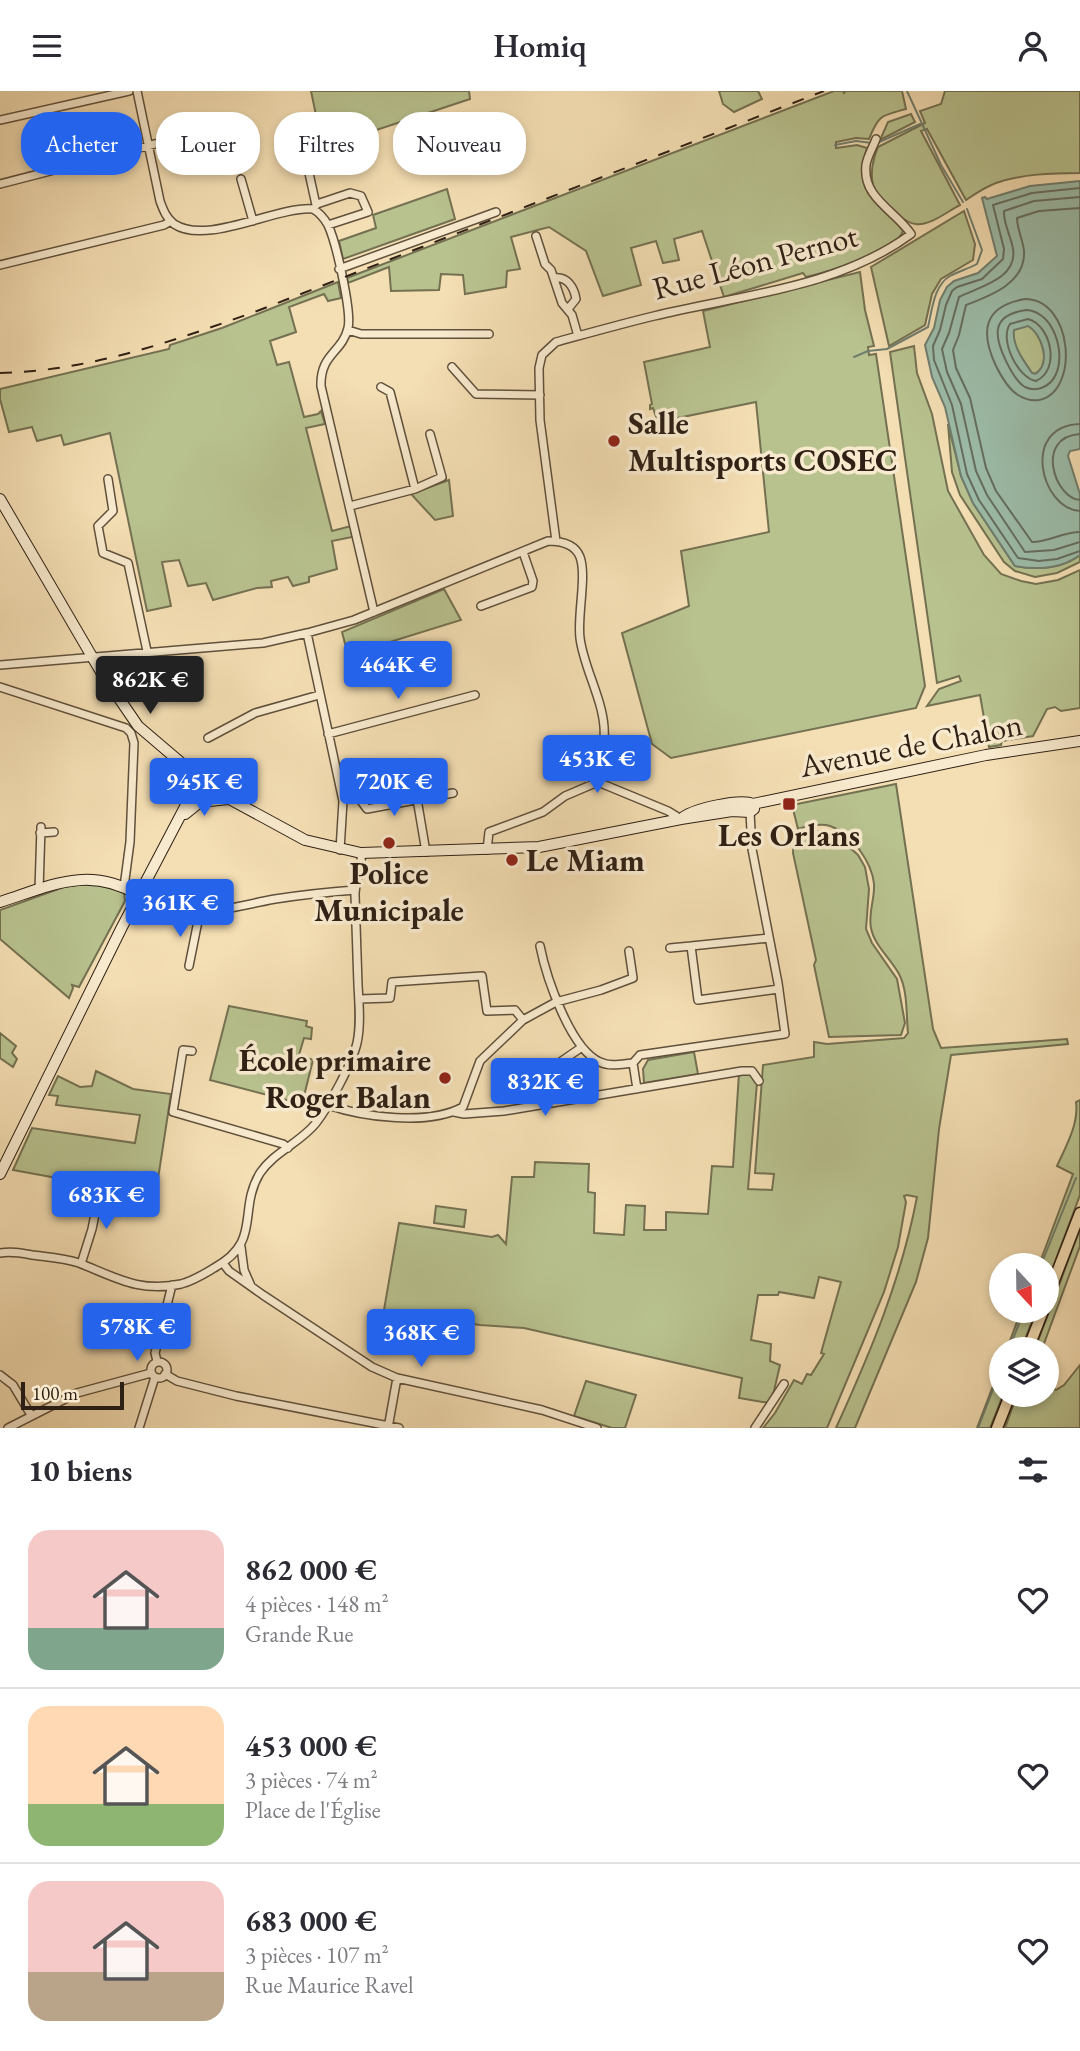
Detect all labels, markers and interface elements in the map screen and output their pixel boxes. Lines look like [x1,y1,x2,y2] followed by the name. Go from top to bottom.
[493,25,587,67] text: Homiq
[28,27,66,65] icon: menu
[1014,27,1052,65] icon: person
[21,112,142,175] chip: Acheter
[156,112,260,175] chip: Louer
[274,112,379,175] chip: Filtres
[393,112,526,175] chip: Nouveau
[648,214,862,310] street label: Rue Léon Pernot
[628,402,898,481] place label: Salle Multisports COSEC
[606,433,622,449] marker: Salle Multisports COSEC
[341,641,455,701] pin: 464K €
[360,649,436,679] text: 464K €
[93,657,207,716] pin: 862K €
[112,664,188,694] text: 862K €
[795,703,1026,787] street label: Avenue de Chalon
[540,735,654,795] pin: 453K €
[559,743,635,773] text: 453K €
[147,759,261,818] pin: 945K €
[337,759,451,818] pin: 720K €
[166,766,242,796] text: 945K €
[356,766,432,796] text: 720K €
[781,796,797,812] marker: Les Orlans
[718,814,860,856] place label: Les Orlans
[381,835,397,851] marker: Police Municipale
[526,839,645,881] place label: Le Miam
[314,852,464,931] place label: Police Municipale
[504,852,520,868] marker: Le Miam
[123,879,237,939] pin: 361K €
[142,887,218,917] text: 361K €
[239,1039,431,1118] place label: École primaire Roger Balan
[488,1059,602,1118] pin: 832K €
[507,1066,583,1096] text: 832K €
[437,1070,453,1086] marker: École primaire Roger Balan
[49,1171,163,1231] pin: 683K €
[68,1179,144,1209] text: 683K €
[989,1253,1059,1323] north arrow
[989,1253,1059,1407] map controls
[80,1303,194,1363] pin: 578K €
[364,1309,478,1369] pin: 368K €
[99,1311,175,1341] text: 578K €
[383,1317,459,1347] text: 368K €
[989,1337,1059,1407] button: layers
[21,1379,124,1411] scale bar
[32,1381,78,1406] text: 100 m
[28,1451,132,1490] text: 10 biens
[1014,1451,1052,1489] icon: filters
[245,1550,377,1589] text: 862 000 €
[84,1558,168,1642] icon: home
[1014,1581,1052,1619] icon: heart
[245,1589,389,1619] text: 4 pièces · 148 m²
[245,1619,353,1649] text: Grande Rue
[245,1726,377,1765] text: 453 000 €
[84,1734,168,1818] icon: home
[1014,1757,1052,1795] icon: heart
[245,1765,378,1795] text: 3 pièces · 74 m²
[245,1795,381,1825] text: Place de l'Église
[245,1901,377,1940] text: 683 000 €
[84,1909,168,1993] icon: home
[1014,1932,1052,1970] icon: heart
[245,1940,389,1970] text: 3 pièces · 107 m²
[245,1970,414,2000] text: Rue Maurice Ravel

